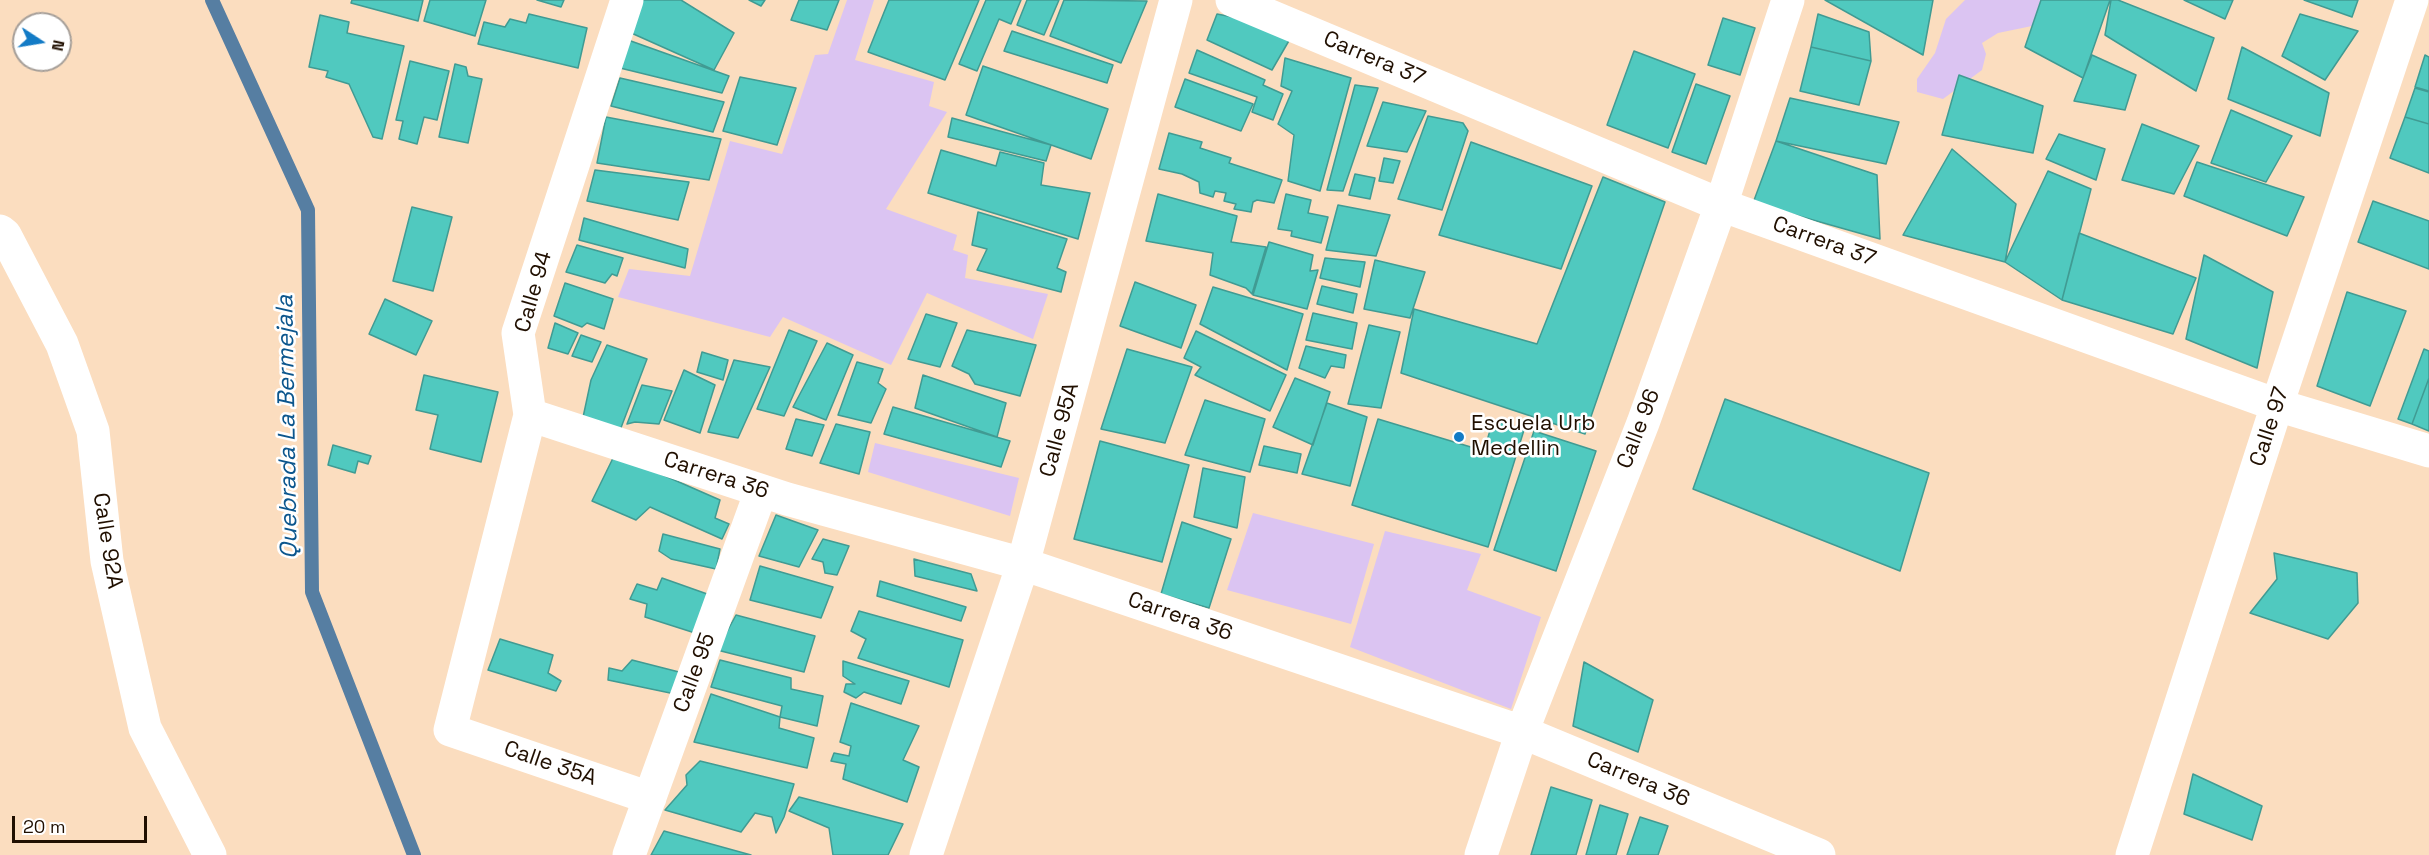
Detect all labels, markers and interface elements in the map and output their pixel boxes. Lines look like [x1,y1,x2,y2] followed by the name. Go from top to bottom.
[12,12,72,72] north arrow
[1319,26,1429,92] street label: Carrera 37
[47,38,70,53] text: N
[1769,211,1879,273] street label: Carrera 37
[510,248,558,336] street label: Calle 94
[271,295,305,559] water label: Quebrada La Bermejala
[1035,380,1085,480] street label: Calle 95A
[2245,384,2295,470] street label: Calle 97
[1612,385,1666,473] street label: Calle 96
[1471,411,1595,463] place label: Escuela Urb Medellin
[1452,430,1466,444] marker: Escuela Urb Medellin
[660,447,772,505] street label: Carrera 36
[86,491,128,591] street label: Calle 92A
[1124,587,1236,647] street label: Carrera 36
[668,630,722,716] street label: Calle 95
[500,736,600,792] street label: Calle 35A
[1583,747,1693,813] street label: Carrera 36
[15,804,150,842] scale bar
[23,815,66,838] text: 20 m

